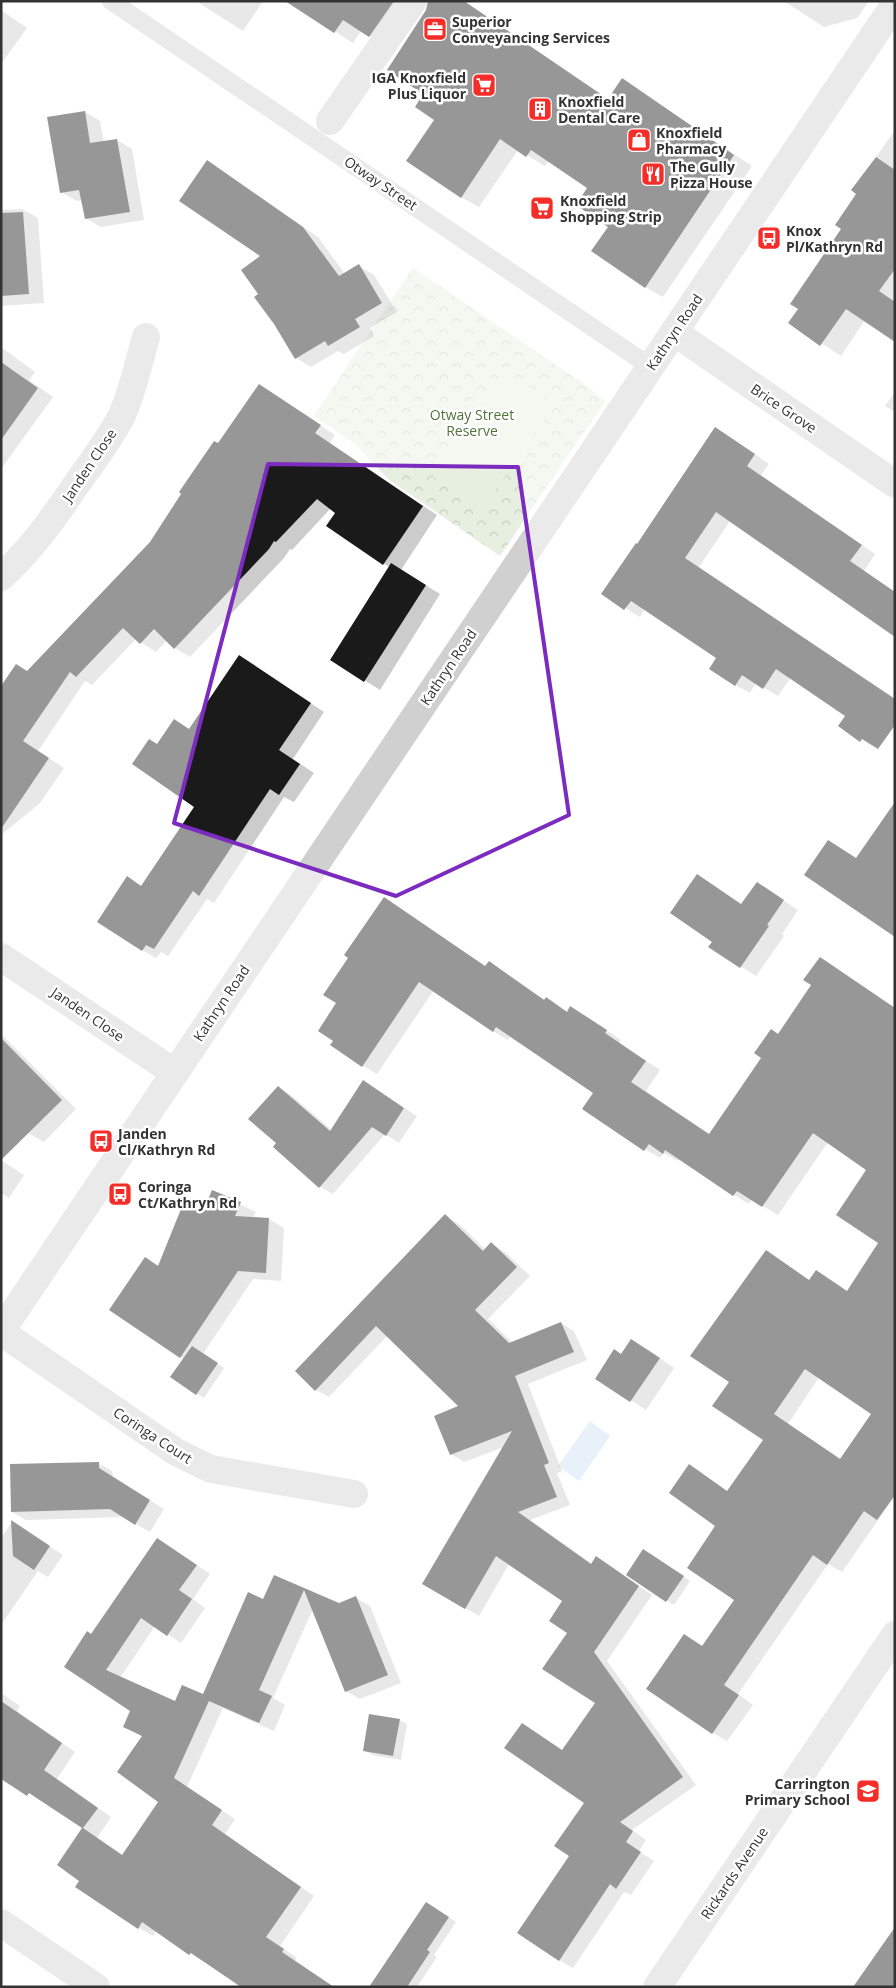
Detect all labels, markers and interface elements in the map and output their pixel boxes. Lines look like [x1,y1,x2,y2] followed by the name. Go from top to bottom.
[452,12,610,47] place label: Superior Conveyancing Services
[422,16,448,42] office icon: Superior Conveyancing Services
[372,68,467,103] place label: IGA Knoxfield Plus Liquor
[471,72,497,98] supermarket icon: IGA Knoxfield Plus Liquor
[558,92,640,127] place label: Knoxfield Dental Care
[527,96,553,122] building icon: Knoxfield Dental Care
[656,123,726,158] place label: Knoxfield Pharmacy
[626,127,652,153] shop icon: Knoxfield Pharmacy
[341,152,421,214] street label: Otway Street
[670,157,753,192] place label: The Gully Pizza House
[640,161,666,187] restaurant icon: The Gully Pizza House
[560,191,662,226] place label: Knoxfield Shopping Strip
[529,195,555,221] supermarket icon: Knoxfield Shopping Strip
[786,221,883,256] place label: Knox Pl/Kathryn Rd
[756,225,782,251] bus stop icon: Knox Pl/Kathryn Rd
[641,290,707,374] street label: Kathryn Road
[747,379,821,437] street label: Brice Grove
[430,405,514,440] park label: Otway Street Reserve
[56,425,120,507] street label: Janden Close
[415,625,481,709] street label: Kathryn Road
[188,961,254,1045] street label: Kathryn Road
[46,981,128,1045] street label: Janden Close
[116,1124,215,1159] place label: Janden Cl/Kathryn Rd
[88,1128,114,1154] bus stop icon: Janden Cl/Kathryn Rd
[138,1177,237,1212] place label: Coringa Ct/Kathryn Rd
[107,1181,133,1207] bus stop icon: Coringa Ct/Kathryn Rd
[110,1402,196,1468] street label: Coringa Court
[745,1774,850,1809] place label: Carrington Primary School
[855,1778,881,1804] school or university icon: Carrington Primary School
[696,1823,772,1923] street label: Rickards Avenue

